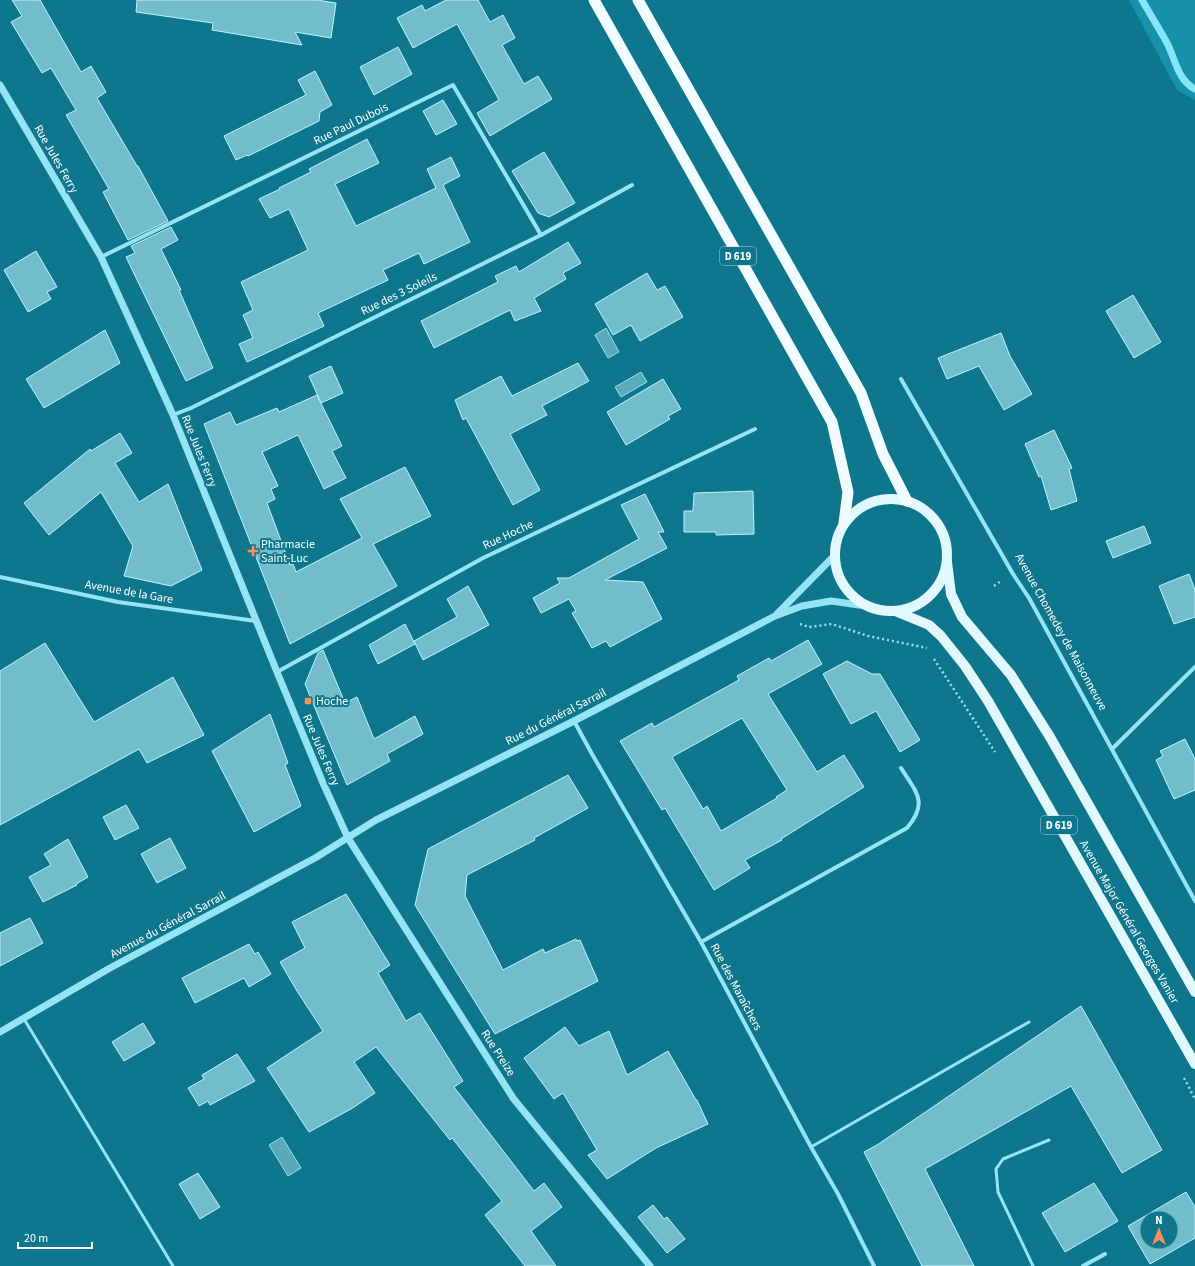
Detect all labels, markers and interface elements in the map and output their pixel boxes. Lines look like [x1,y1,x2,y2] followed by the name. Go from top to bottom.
[311,99,391,149] street label: Rue Paul Dubois
[30,122,83,197] street label: Rue Jules Ferry
[720,247,756,265] road number: D 619
[358,268,440,320] street label: Rue des 3 Soleils
[177,412,221,490] street label: Rue Jules Ferry
[480,516,536,554] street label: Rue Hoche
[261,536,315,567] place label: Pharmacie Saint-Luc
[248,546,258,556] marker: Pharmacie Saint-Luc
[1011,550,1111,714] street label: Avenue Chomedey de Maisonneuve
[84,576,175,608] street label: Avenue de la Gare
[503,684,609,750] street label: Rue du Général Sarrail
[316,693,348,710] place label: Hoche
[303,696,313,706] marker: Hoche
[298,712,344,789] street label: Rue Jules Ferry
[1041,816,1077,834] road number: D 619
[1075,837,1183,1008] street label: Avenue Major Général Georges Vanier
[107,887,229,963] street label: Avenue du Général Sarrail
[706,940,766,1034] street label: Rue des Maraîchers
[477,1026,519,1080] street label: Rue Preize
[1139,1210,1179,1250] north arrow
[1155,1213,1163,1228] text: N
[18,1224,92,1250] scale bar
[24,1230,48,1247] text: 20 m

